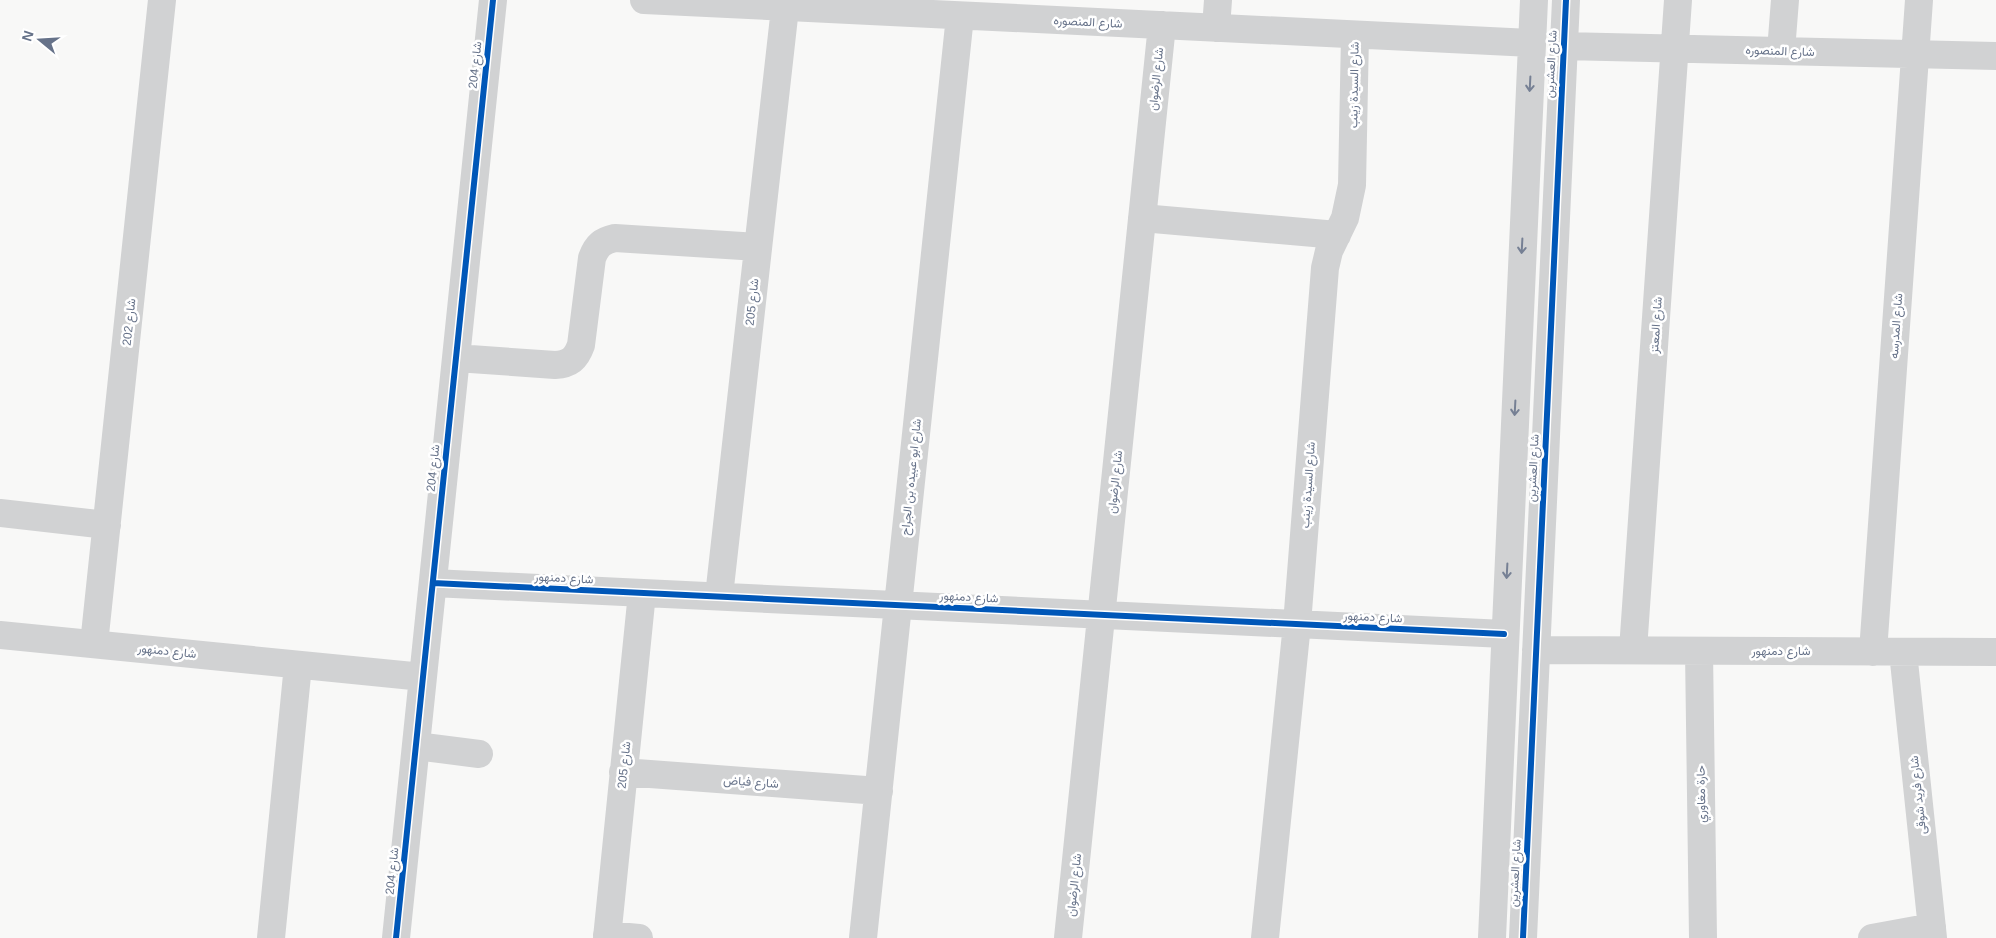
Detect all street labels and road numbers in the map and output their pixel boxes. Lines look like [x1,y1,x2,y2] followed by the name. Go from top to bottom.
[1053,13,1123,33] street label: شارع المنصوره
[1542,30,1562,99] street label: شارع العشرين
[466,41,486,90] street label: شارع 204
[1346,42,1364,128] street label: شارع السيدة زينب
[1745,43,1815,61] street label: شارع المنصوره
[1146,47,1168,112] street label: شارع الرضوان
[743,278,763,327] street label: شارع 205
[1887,293,1907,359] street label: شارع المدرسه
[1647,296,1667,355] street label: شارع المعتز
[120,298,140,347] street label: شارع 202
[898,418,926,536] street label: شارع ابو عبيده بن الجراح
[1524,434,1544,503] street label: شارع العشرين
[1298,441,1320,529] street label: شارع السيدة زينب
[424,444,444,493] street label: شارع 204
[1105,450,1127,515] street label: شارع الرضوان
[533,569,594,589] street label: شارع دمنهور
[938,588,999,608] street label: شارع دمنهور
[1342,608,1403,628] street label: شارع دمنهور
[136,641,197,663] street label: شارع دمنهور
[1750,644,1811,660] street label: شارع دمنهور
[615,741,635,790] street label: شارع 205
[1907,755,1931,835] street label: شارع فريد شوقى
[1693,765,1712,823] street label: حارة مغاوري
[723,773,779,793] street label: شارع فياض
[1506,839,1526,908] street label: شارع العشرين
[383,847,403,896] street label: شارع 204
[1064,853,1086,918] street label: شارع الرضوان

